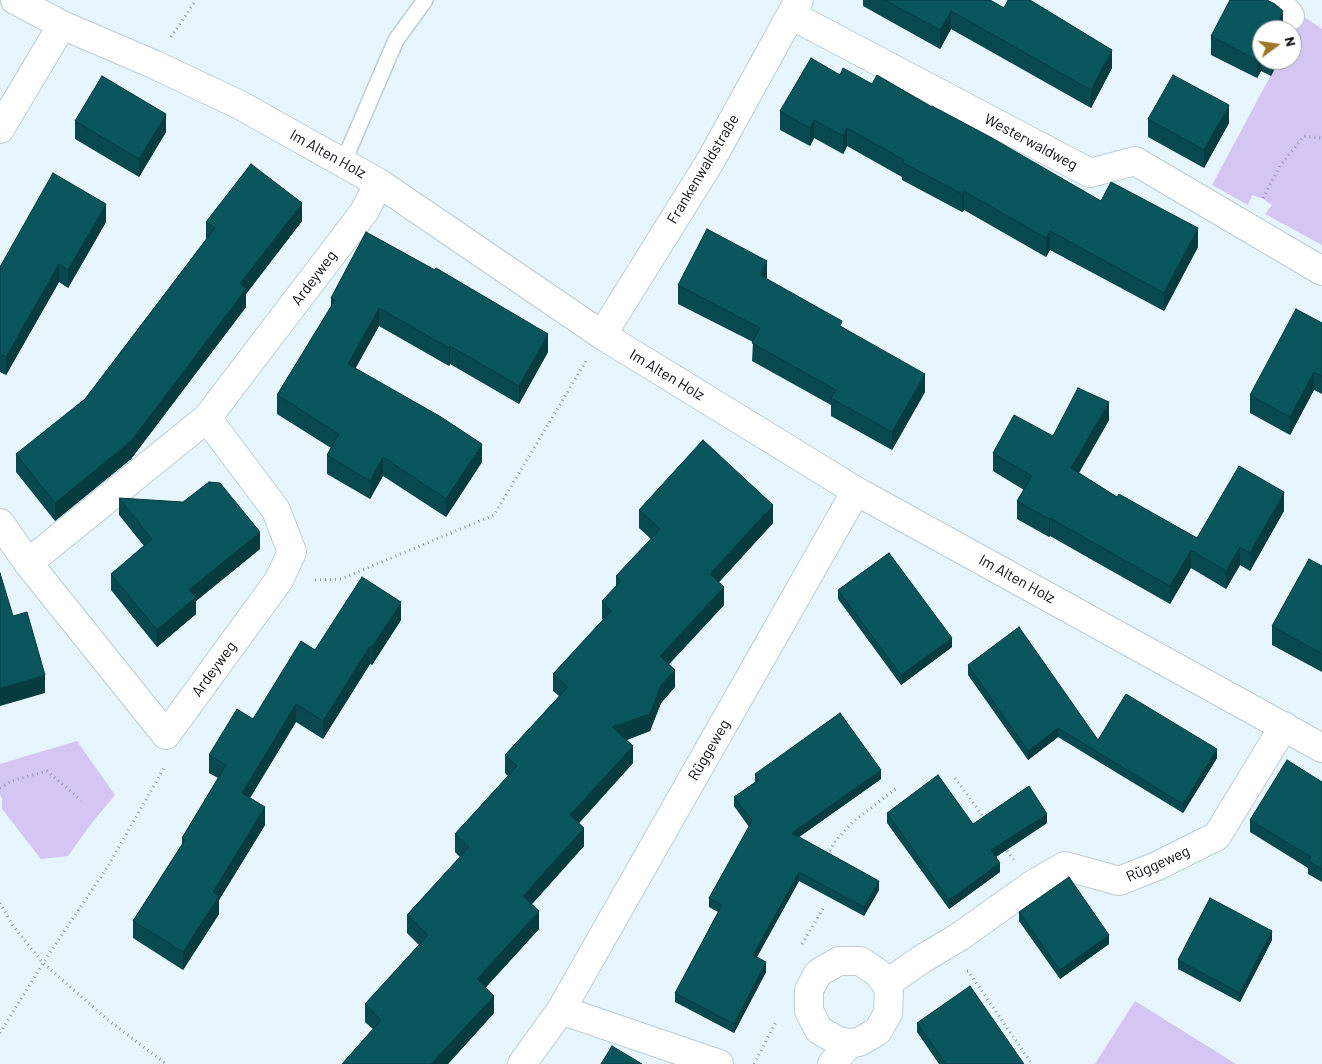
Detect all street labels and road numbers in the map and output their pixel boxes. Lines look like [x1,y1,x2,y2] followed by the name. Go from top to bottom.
[981,110,1081,174] street label: Westerwaldweg
[663,111,743,227] street label: Frankenwaldstraße
[287,126,369,182] street label: Im Alten Holz
[288,247,340,309] street label: Ardeyweg
[626,346,708,404] street label: Im Alten Holz
[976,551,1058,607] street label: Im Alten Holz
[188,638,240,700] street label: Ardeyweg
[684,716,734,784] street label: Rüggeweg
[1123,842,1193,886] street label: Rüggeweg

